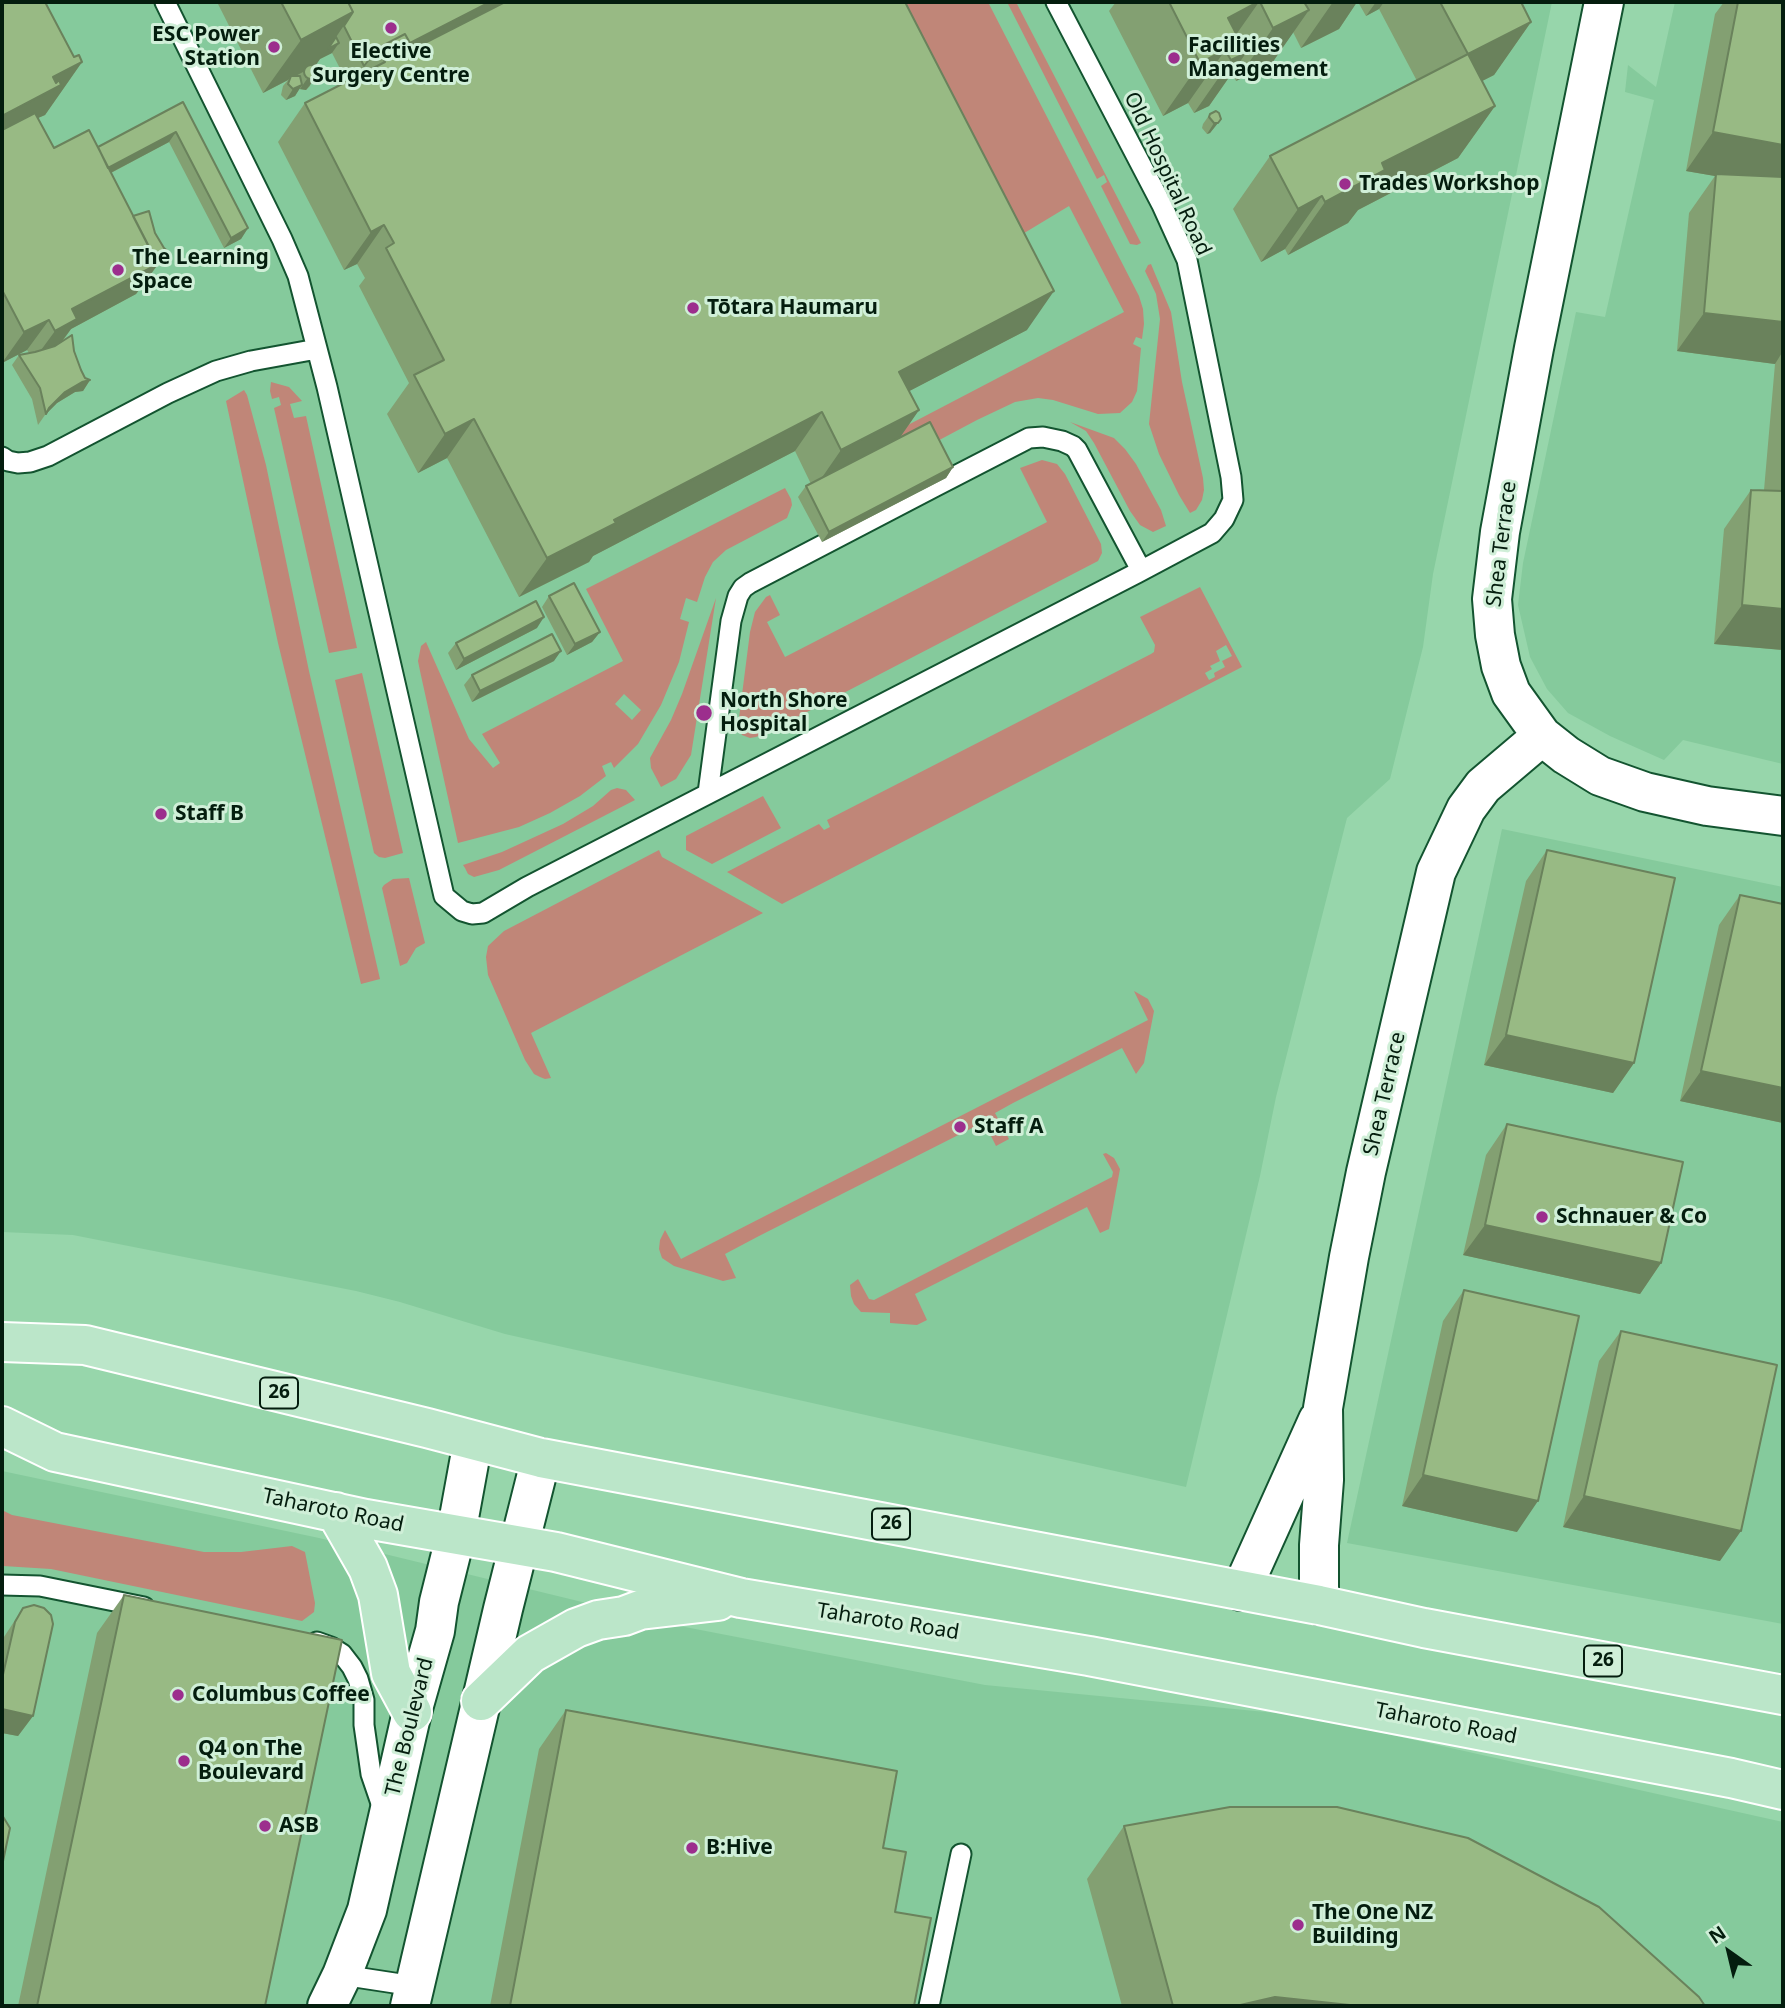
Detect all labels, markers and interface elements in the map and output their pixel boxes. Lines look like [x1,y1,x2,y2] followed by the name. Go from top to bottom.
[383,20,399,36] marker: Elective Surgery Centre
[152,22,260,72] place label: ESC Power Station
[1188,33,1328,83] place label: Facilities Management
[266,39,282,55] marker: ESC Power Station
[312,39,470,89] place label: Elective Surgery Centre
[1166,50,1182,66] marker: Facilities Management
[1118,88,1216,260] street label: Old Hospital Road
[1359,171,1539,197] place label: Trades Workshop
[1337,176,1353,192] marker: Trades Workshop
[132,245,269,295] place label: The Learning Space
[110,262,126,278] marker: The Learning Space
[707,295,878,321] place label: Tōtara Haumaru
[685,300,701,316] marker: Tōtara Haumaru
[1482,480,1522,608] street label: Shea Terrace
[720,688,848,738] place label: North Shore Hospital
[694,703,714,723] marker: North Shore Hospital
[175,801,244,827] place label: Staff B
[153,806,169,822] marker: Staff B
[1359,1030,1411,1158] street label: Shea Terrace
[974,1114,1043,1140] place label: Staff A
[952,1119,968,1135] marker: Staff A
[1556,1204,1707,1230] place label: Schnauer & Co
[1534,1209,1550,1225] marker: Schnauer & Co
[260,1378,298,1408] road number: 26
[260,1484,406,1538] street label: Taharoto Road
[872,1508,910,1540] road number: 26
[815,1598,961,1646] street label: Taharoto Road
[1584,1646,1622,1676] road number: 26
[381,1655,439,1799] street label: The Boulevard
[192,1682,370,1708] place label: Columbus Coffee
[170,1687,186,1703] marker: Columbus Coffee
[1373,1698,1519,1750] street label: Taharoto Road
[198,1736,304,1786] place label: Q4 on The Boulevard
[176,1753,192,1769] marker: Q4 on The Boulevard
[279,1813,319,1839] place label: ASB
[257,1818,273,1834] marker: ASB
[706,1835,773,1861] place label: B:Hive
[684,1840,700,1856] marker: B:Hive
[1312,1900,1433,1950] place label: The One NZ Building
[1290,1917,1306,1933] marker: The One NZ Building
[1694,1917,1764,1987] north arrow
[1704,1919,1731,1950] text: N

